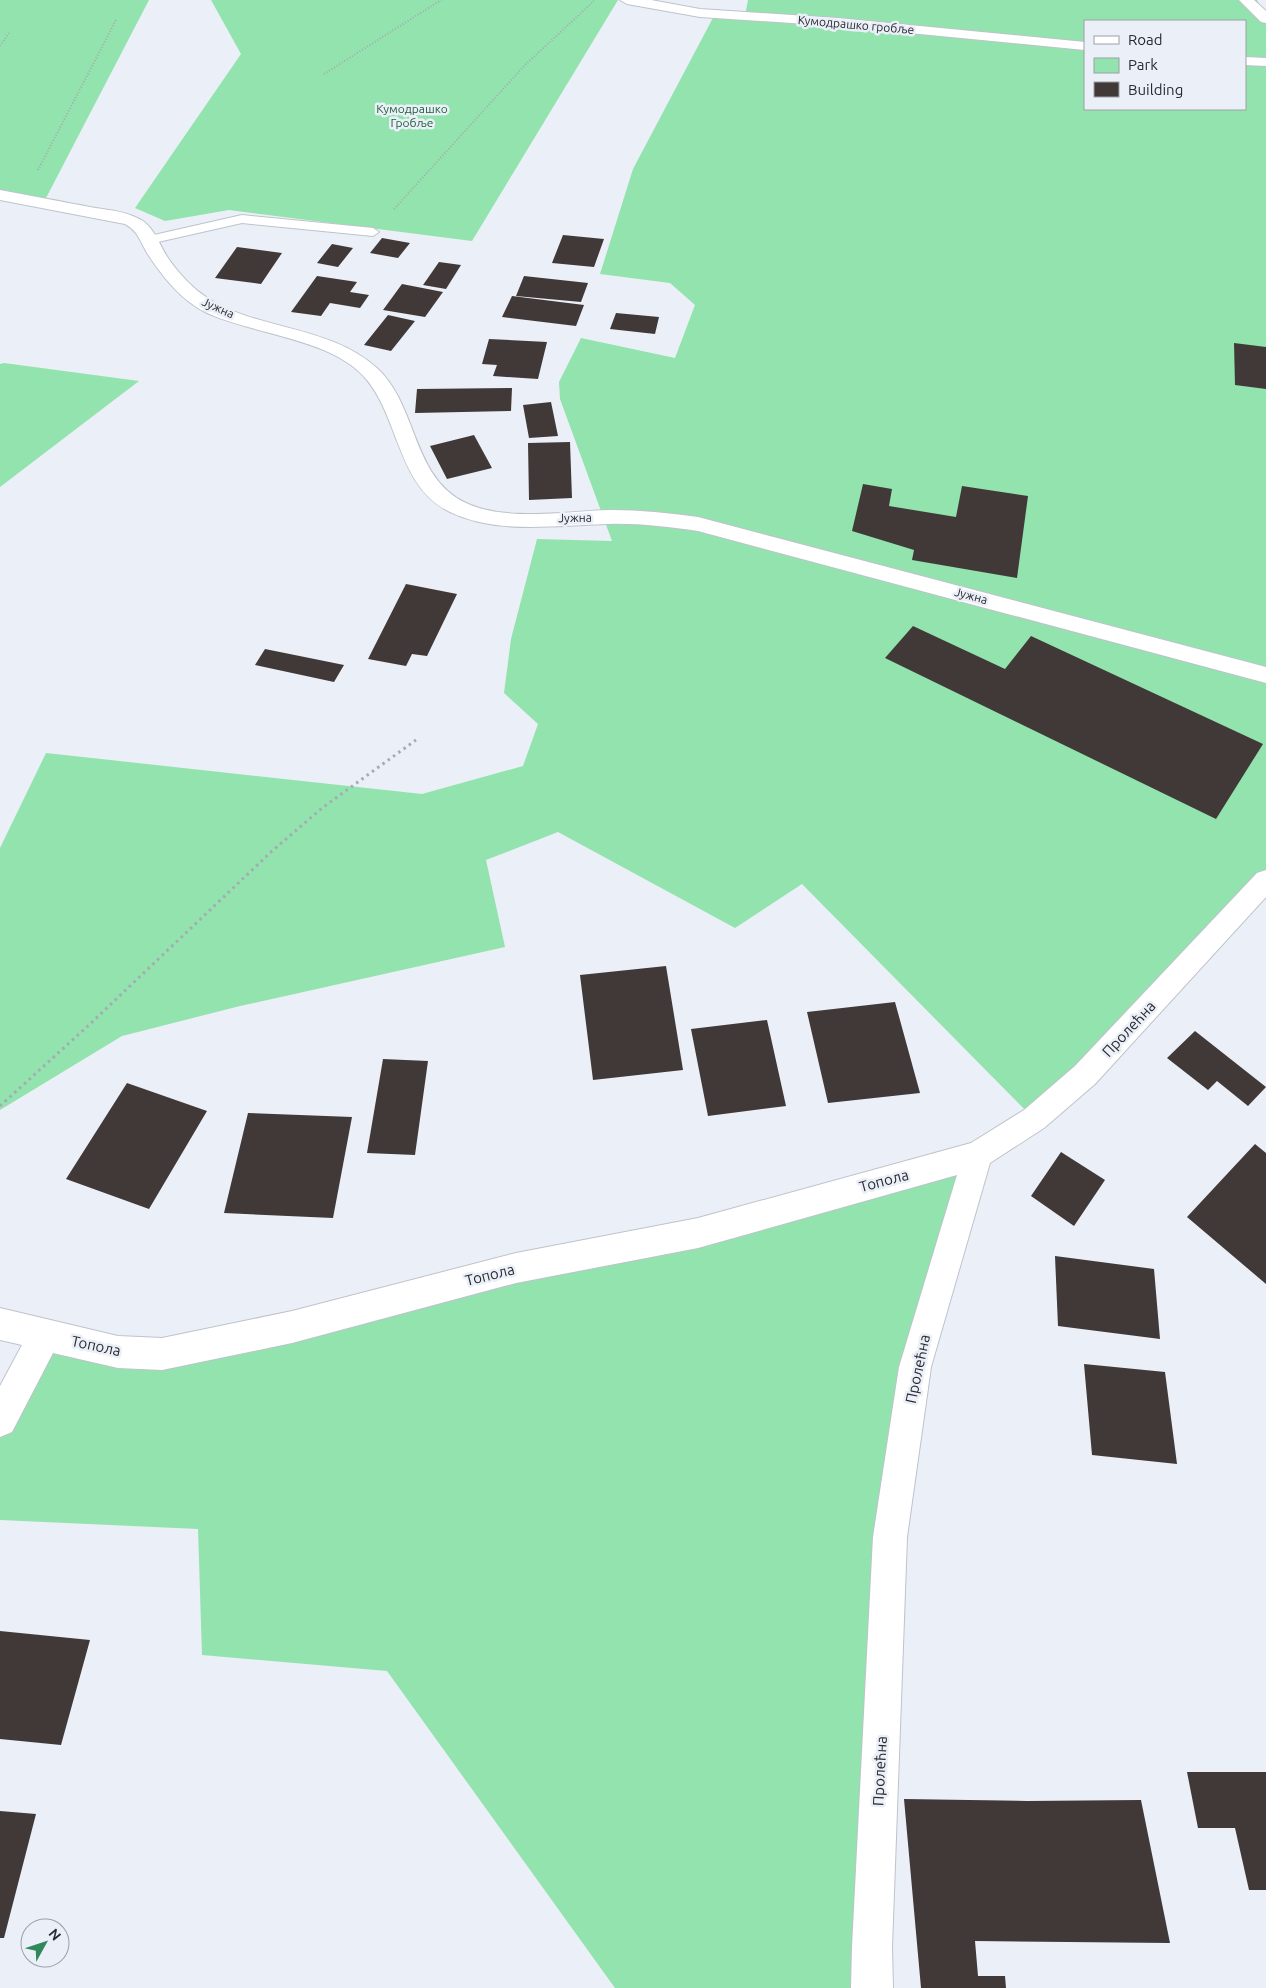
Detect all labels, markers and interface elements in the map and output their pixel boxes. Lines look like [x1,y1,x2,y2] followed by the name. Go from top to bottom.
[797,13,915,36] street label: Кумодрашко гробље
[1084,20,1246,110] legend
[1128,31,1163,48] text: Road
[1128,56,1158,73] text: Park
[1128,81,1183,98] text: Building
[376,102,448,129] park label: Кумодрашко Гробље
[200,295,236,320] street label: Јужна
[558,511,592,524] street label: Јужна
[953,585,989,606] street label: Јужна
[1099,997,1159,1060] street label: Пролећна
[857,1166,910,1195] street label: Топола
[463,1260,516,1289] street label: Топола
[70,1332,122,1359] street label: Топола
[902,1333,933,1405] street label: Пролећна
[869,1736,890,1806] street label: Пролећна
[20,1918,70,1968] north arrow
[45,1925,64,1944] text: N

